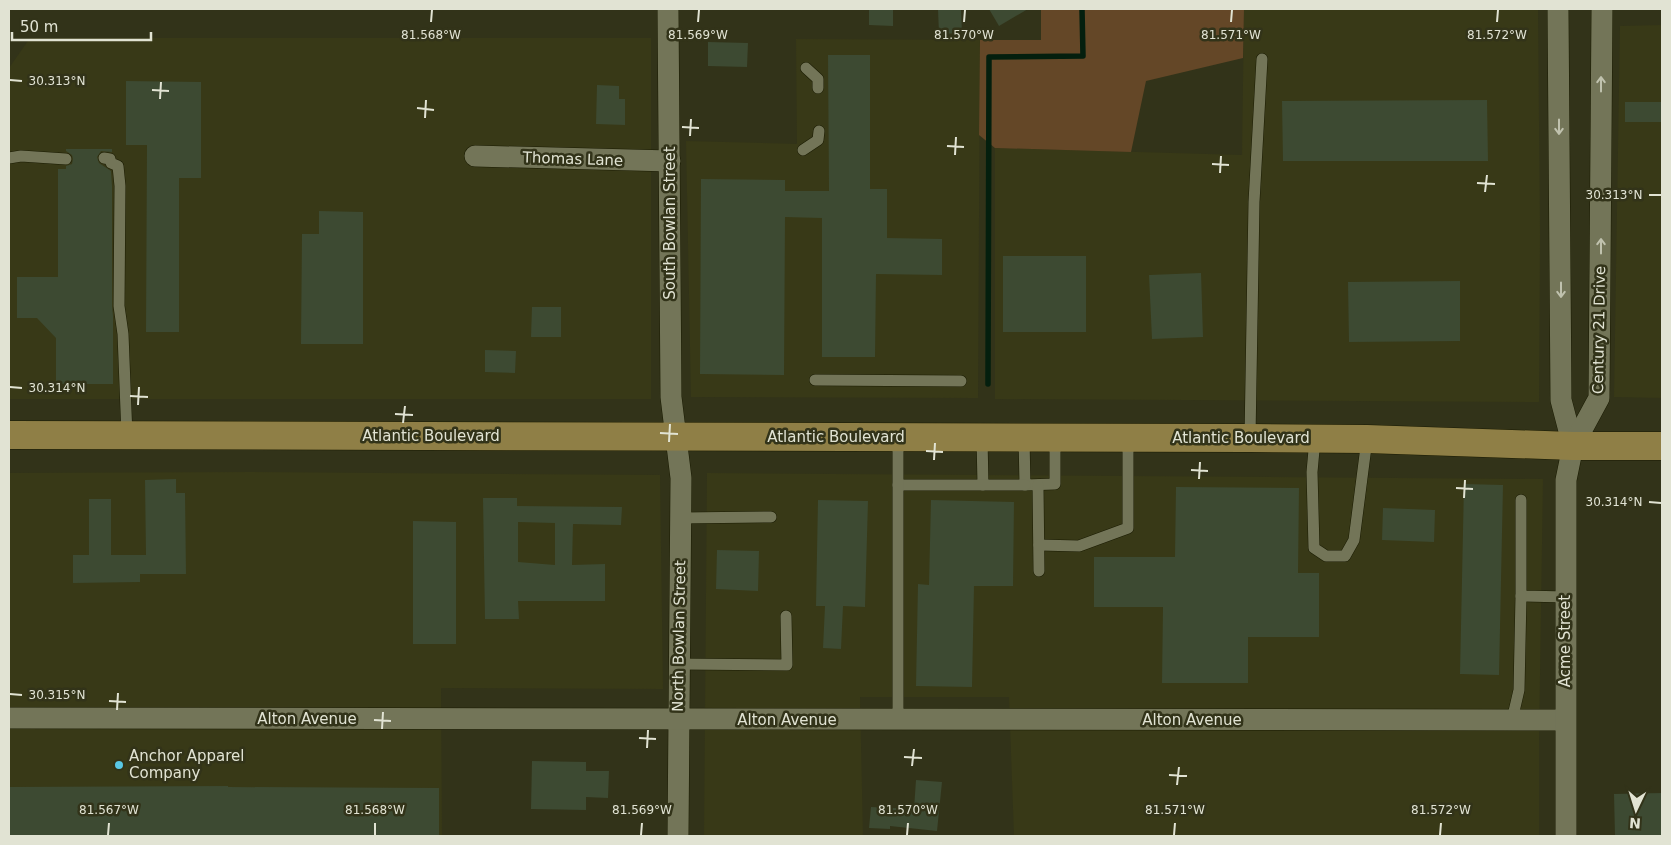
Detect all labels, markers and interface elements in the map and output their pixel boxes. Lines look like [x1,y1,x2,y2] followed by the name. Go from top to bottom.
[12,10,151,42] scale bar
[20,18,58,36] text: 50 m
[401,28,461,42] text: 81.568°W
[668,28,728,42] text: 81.569°W
[934,28,994,42] text: 81.570°W
[1201,28,1261,42] text: 81.571°W
[1467,28,1527,42] text: 81.572°W
[29,74,85,88] text: 30.313°N
[1596,76,1606,92] one-way arrow
[1554,119,1564,135] one-way arrow
[661,146,679,300] street label: South Bowlan Street
[521,148,624,170] street label: Thomas Lane
[1586,188,1642,202] text: 30.313°N
[1596,239,1606,255] one-way arrow
[1589,266,1609,394] street label: Century 21 Drive
[1556,282,1565,298] one-way arrow
[29,381,85,395] text: 30.314°N
[362,427,500,445] street label: Atlantic Boulevard
[767,428,905,446] street label: Atlantic Boulevard
[1172,429,1310,447] street label: Atlantic Boulevard
[1586,495,1642,509] text: 30.314°N
[669,560,689,712] street label: North Bowlan Street
[1556,595,1574,687] street label: Acme Street
[29,688,85,702] text: 30.315°N
[257,710,357,728] street label: Alton Avenue
[737,711,837,729] street label: Alton Avenue
[1142,711,1242,729] street label: Alton Avenue
[129,747,244,782] place label: Anchor Apparel Company
[113,759,125,771] marker: Anchor Apparel Company
[1611,785,1661,835] north arrow
[79,803,139,817] text: 81.567°W
[345,803,405,817] text: 81.568°W
[612,803,672,817] text: 81.569°W
[878,803,938,817] text: 81.570°W
[1145,803,1205,817] text: 81.571°W
[1411,803,1471,817] text: 81.572°W
[1629,815,1641,831] text: N

